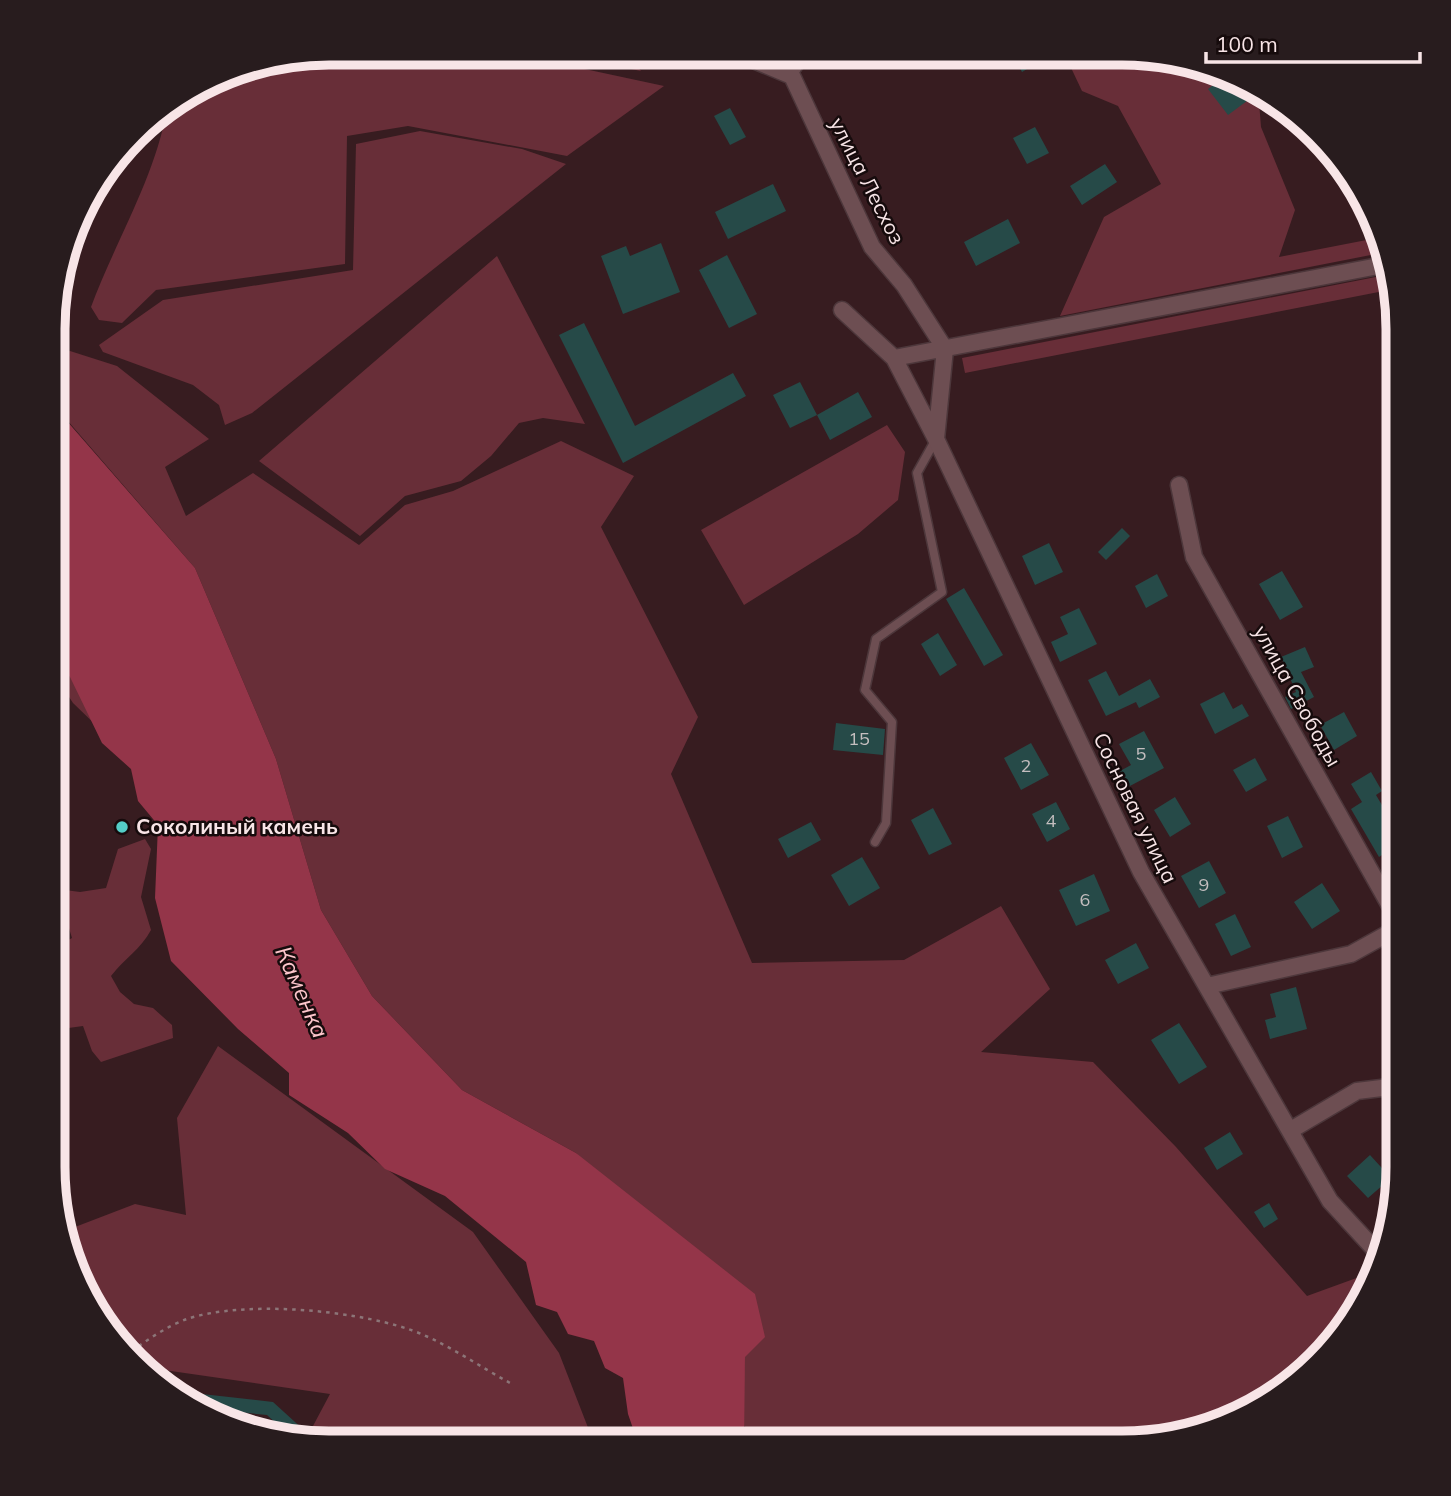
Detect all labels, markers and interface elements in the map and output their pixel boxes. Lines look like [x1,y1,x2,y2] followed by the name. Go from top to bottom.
[1206,21,1420,65] scale bar
[1216,31,1278,57] text: 100 m
[825,113,911,248] street label: улица Лесхоз
[1248,620,1347,771] street label: улица Свободы
[848,727,870,750] house number: 15
[1088,728,1184,887] street label: Сосновая улица
[1136,742,1147,765] house number: 5
[1021,754,1031,777] house number: 2
[1046,809,1057,832] house number: 4
[136,813,338,839] place label: Соколиный камень
[114,819,130,835] marker: Соколиный камень
[1199,873,1209,896] house number: 9
[1080,888,1090,911] house number: 6
[269,941,336,1042] water label: Каменка

